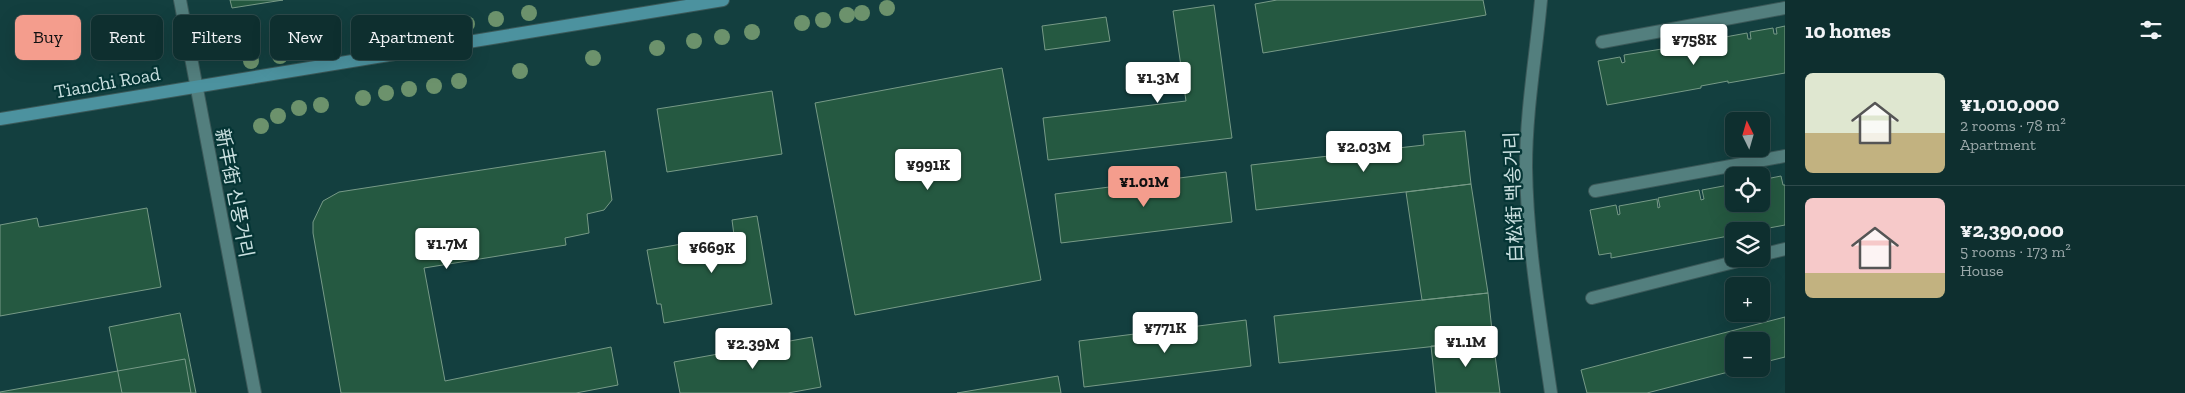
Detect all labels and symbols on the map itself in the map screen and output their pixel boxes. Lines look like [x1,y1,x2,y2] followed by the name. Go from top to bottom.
[1659,23,1729,66] pin: ¥758K
[52,62,162,103] street label: Tianchi Road
[1123,62,1193,104] pin: ¥1.3M
[1725,112,1770,158] north arrow
[211,126,258,260] street label: 新丰街 신풍거리
[1323,130,1405,173] pin: ¥2.03M
[1500,131,1527,263] street label: 白松街 백송거리
[893,148,963,191] pin: ¥991K
[1103,166,1185,208] pin: ¥1.01M
[412,228,482,270] pin: ¥1.7M
[677,232,747,274] pin: ¥669K
[1130,312,1200,354] pin: ¥771K
[1431,326,1501,368] pin: ¥1.1M
[712,328,794,370] pin: ¥2.39M

